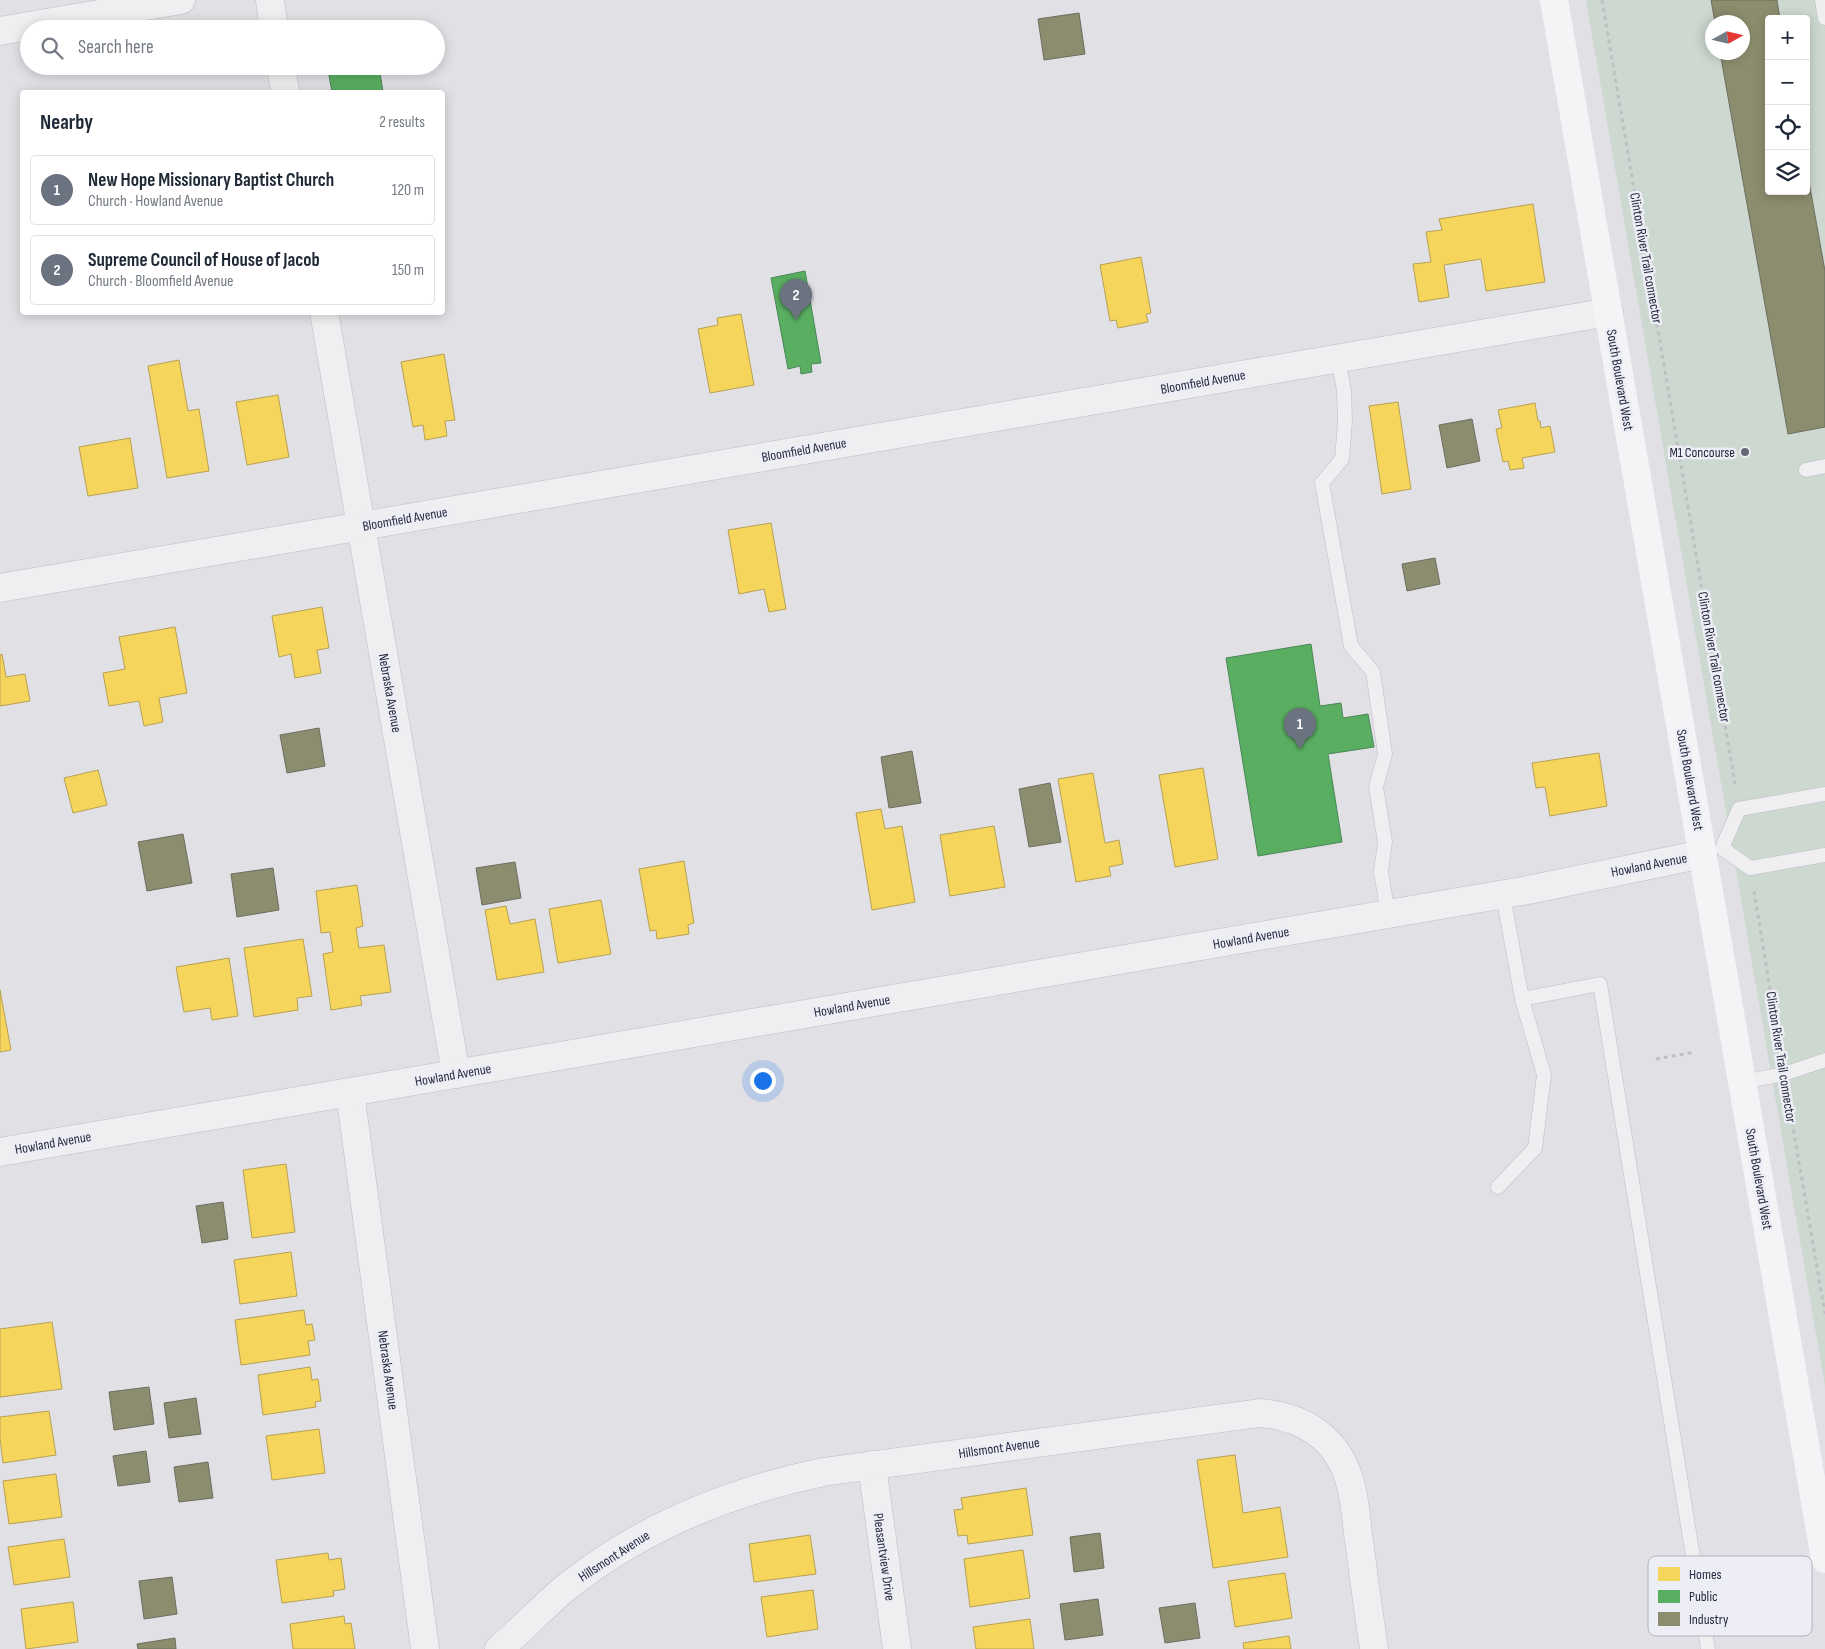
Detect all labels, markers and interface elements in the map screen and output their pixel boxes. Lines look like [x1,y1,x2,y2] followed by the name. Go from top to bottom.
[1705,15,1750,60] north arrow
[1765,15,1810,195] map controls
[1765,15,1810,60] button: +
[20,20,445,75] search box
[38,34,66,62] icon: search
[78,36,154,59] text: Search here
[1765,60,1810,105] button: −
[1765,105,1810,150] button: locate
[40,110,93,135] text: Nearby
[379,113,425,132] text: 2 results
[1765,150,1810,195] button: layers
[88,169,334,192] text: New Hope Missionary Baptist Church
[54,181,60,200] text: 1
[392,181,424,200] text: 120 m
[1626,191,1666,325] street label: Clinton River Trail connector
[88,192,223,211] text: Church · Howland Avenue
[88,249,320,272] text: Supreme Council of House of Jacob
[53,261,61,280] text: 2
[392,261,424,280] text: 150 m
[88,272,234,291] text: Church · Bloomfield Avenue
[780,279,812,320] pin: 2
[1603,328,1637,432] street label: South Boulevard West
[1159,366,1247,398] street label: Bloomfield Avenue
[760,434,848,466] street label: Bloomfield Avenue
[1669,444,1735,461] place label: M1 Concourse
[1739,446,1751,458] marker: M1 Concourse
[361,503,449,535] street label: Bloomfield Avenue
[1694,590,1734,724] street label: Clinton River Trail connector
[375,652,405,734] street label: Nebraska Avenue
[1284,708,1316,749] pin: 1
[1673,728,1707,832] street label: South Boulevard West
[1610,849,1688,881] street label: Howland Avenue
[1212,923,1290,953] street label: Howland Avenue
[1762,990,1800,1124] street label: Clinton River Trail connector
[813,991,891,1021] street label: Howland Avenue
[414,1060,492,1090] street label: Howland Avenue
[750,1068,776,1094] your location
[1742,1127,1776,1231] street label: South Boulevard West
[14,1128,92,1158] street label: Howland Avenue
[374,1329,402,1411] street label: Nebraska Avenue
[957,1434,1041,1462] street label: Hillsmont Avenue
[869,1512,899,1602] street label: Pleasantview Drive
[575,1527,653,1585] street label: Hillsmont Avenue
[1648,1556,1812,1636] legend
[1689,1566,1722,1583] text: Homes
[1689,1588,1718,1605] text: Public
[1689,1611,1729,1628] text: Industry

